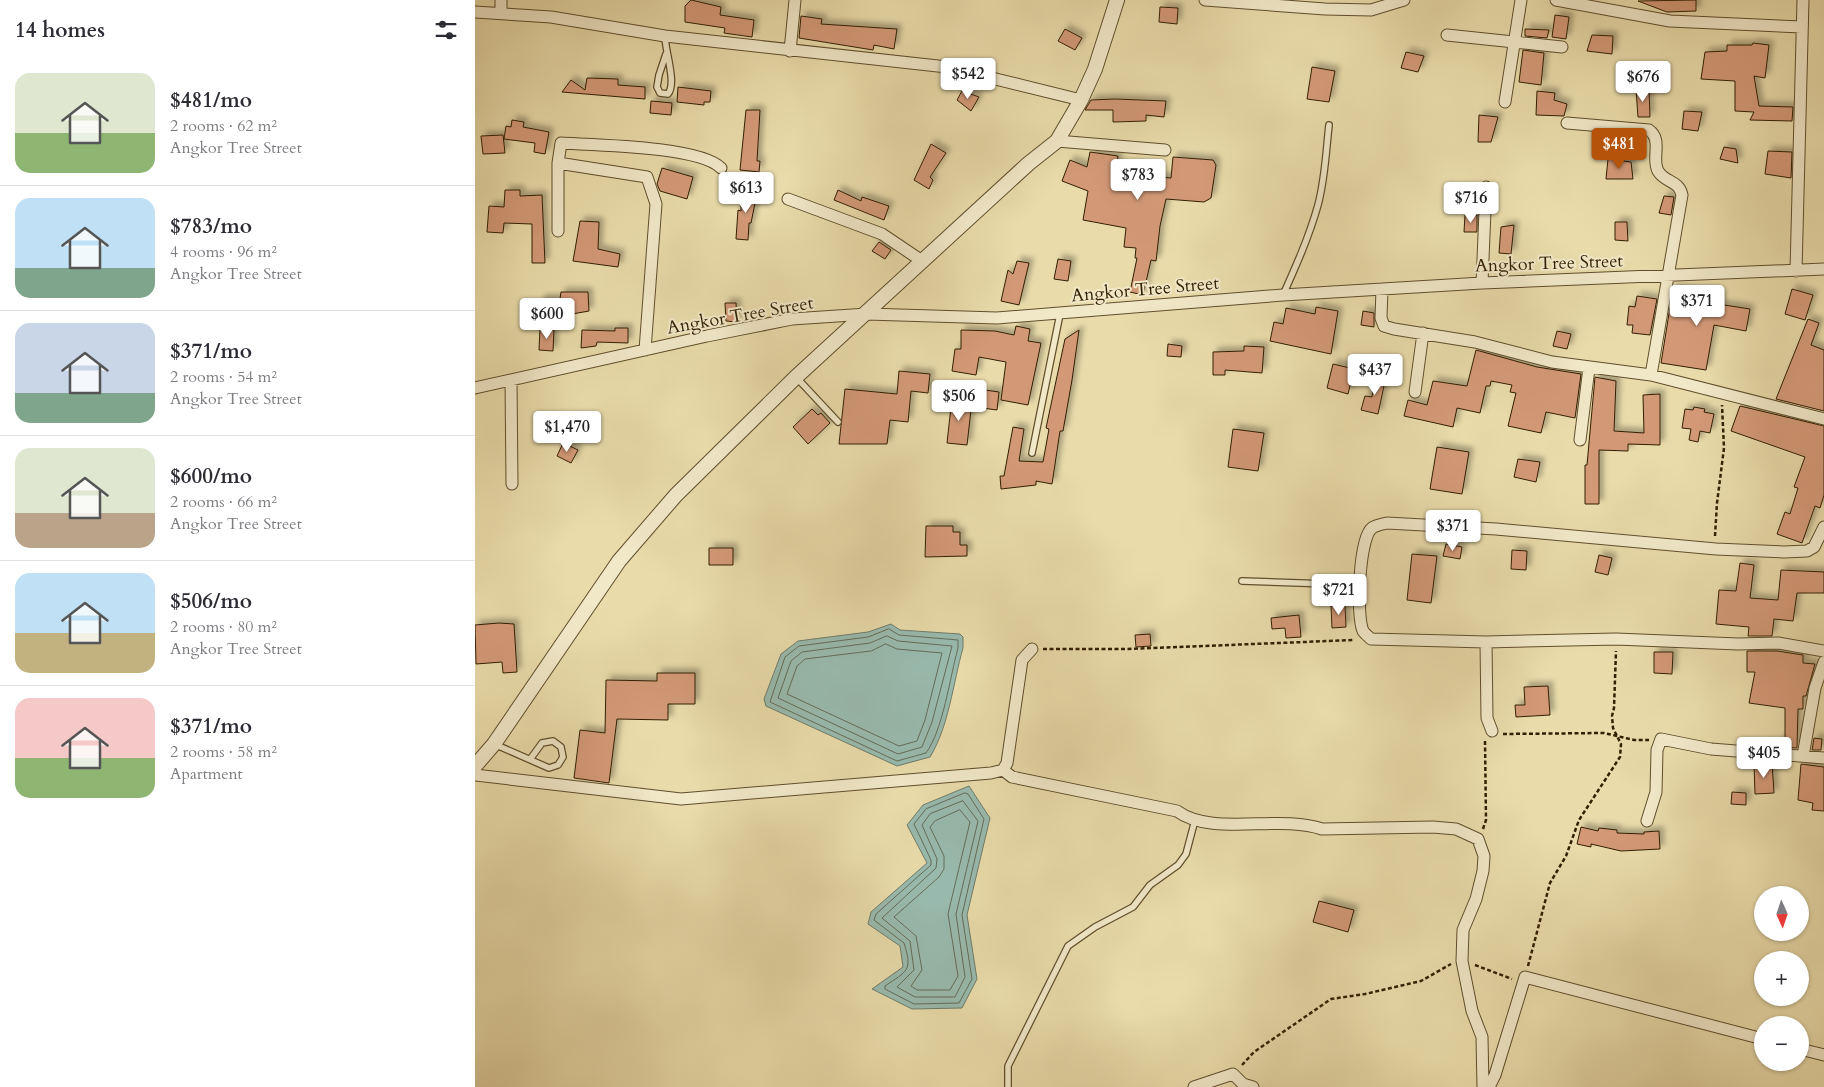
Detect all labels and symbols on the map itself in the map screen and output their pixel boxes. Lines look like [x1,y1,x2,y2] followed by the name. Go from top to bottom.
[938,58,998,100] pin: $542
[1613,61,1673,103] pin: $676
[1589,128,1649,170] pin: $481
[1108,158,1168,201] pin: $783
[716,172,776,214] pin: $613
[1441,182,1501,224] pin: $716
[1475,248,1624,279] street label: Angkor Tree Street
[1070,271,1220,308] street label: Angkor Tree Street
[1667,284,1727,327] pin: $371
[665,290,816,341] street label: Angkor Tree Street
[517,298,577,340] pin: $600
[1345,354,1405,396] pin: $437
[929,380,989,422] pin: $506
[526,410,608,453] pin: $1,470
[1423,510,1483,552] pin: $371
[1309,574,1369,616] pin: $721
[1734,736,1794,779] pin: $405
[1754,886,1809,941] north arrow

